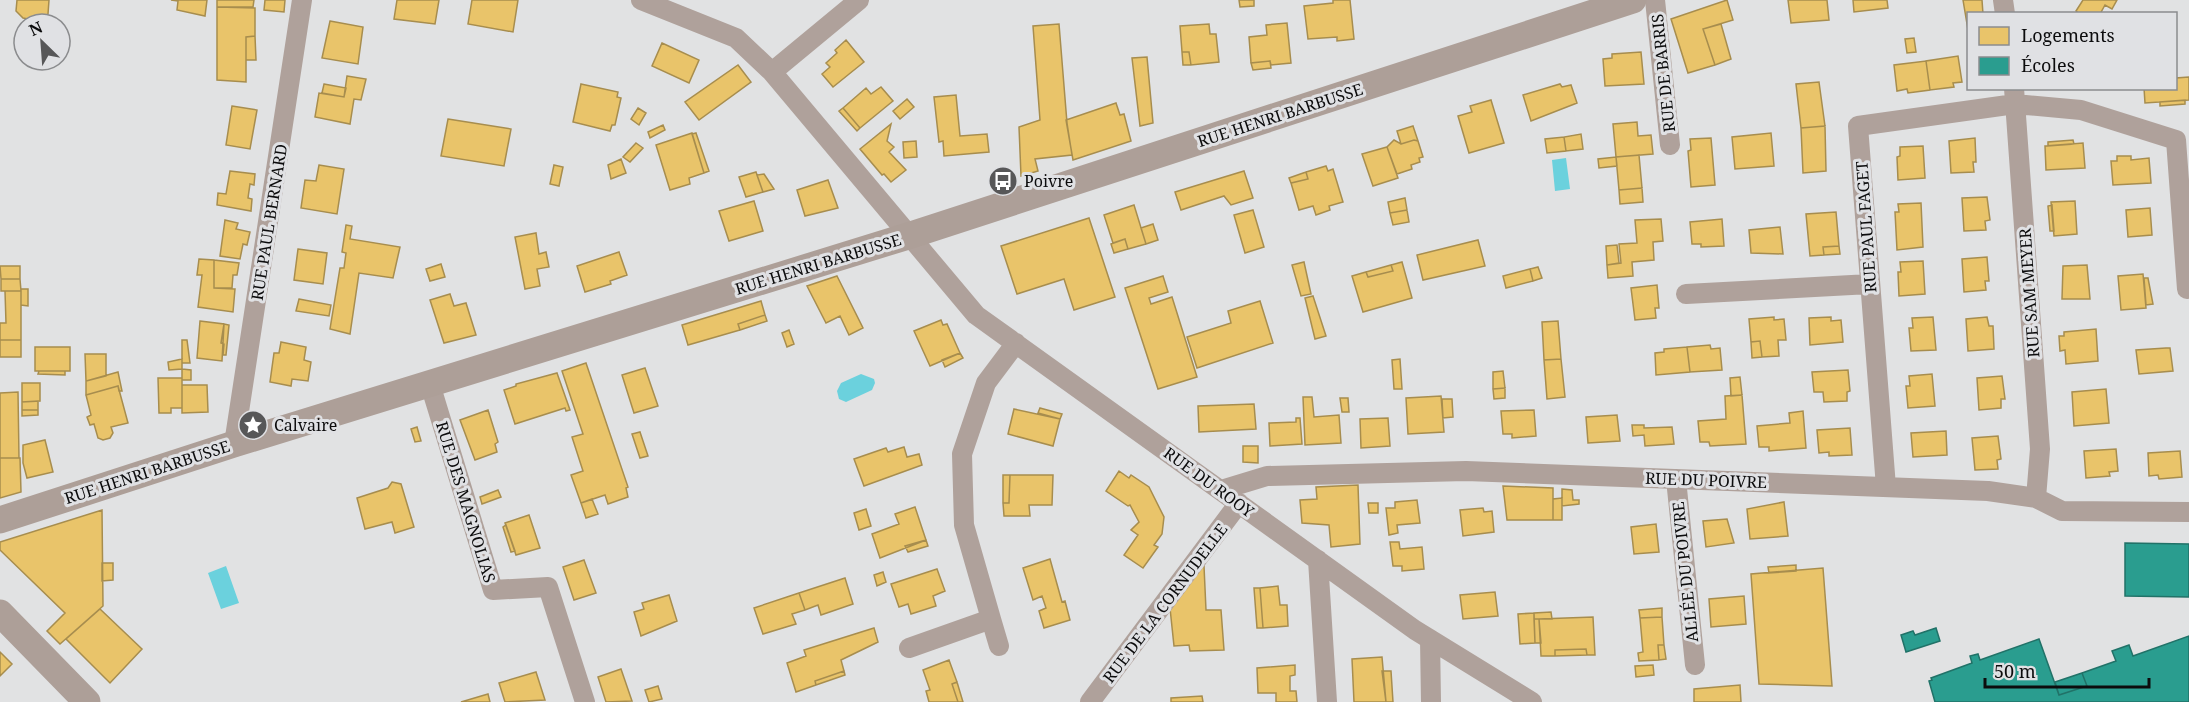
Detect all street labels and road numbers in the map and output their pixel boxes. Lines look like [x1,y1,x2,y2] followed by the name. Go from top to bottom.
[1646,13,1680,133] street label: RUE DE BARRIS
[1195,78,1365,152] street label: RUE HENRI BARBUSSE
[246,142,292,302] street label: RUE PAUL BERNARD
[1850,160,1882,294] street label: RUE PAUL FAGET
[2013,227,2045,359] street label: RUE SAM MEYER
[732,228,904,300] street label: RUE HENRI BARBUSSE
[431,419,501,585] street label: RUE DES MAGNOLIAS
[62,435,232,509] street label: RUE HENRI BARBUSSE
[1159,442,1259,523] street label: RUE DU ROOY
[1645,467,1767,493] street label: RUE DU POIVRE
[1667,501,1703,643] street label: ALLÉE DU POIVRE
[1098,519,1232,687] street label: RUE DE LA CORNUDELLE

